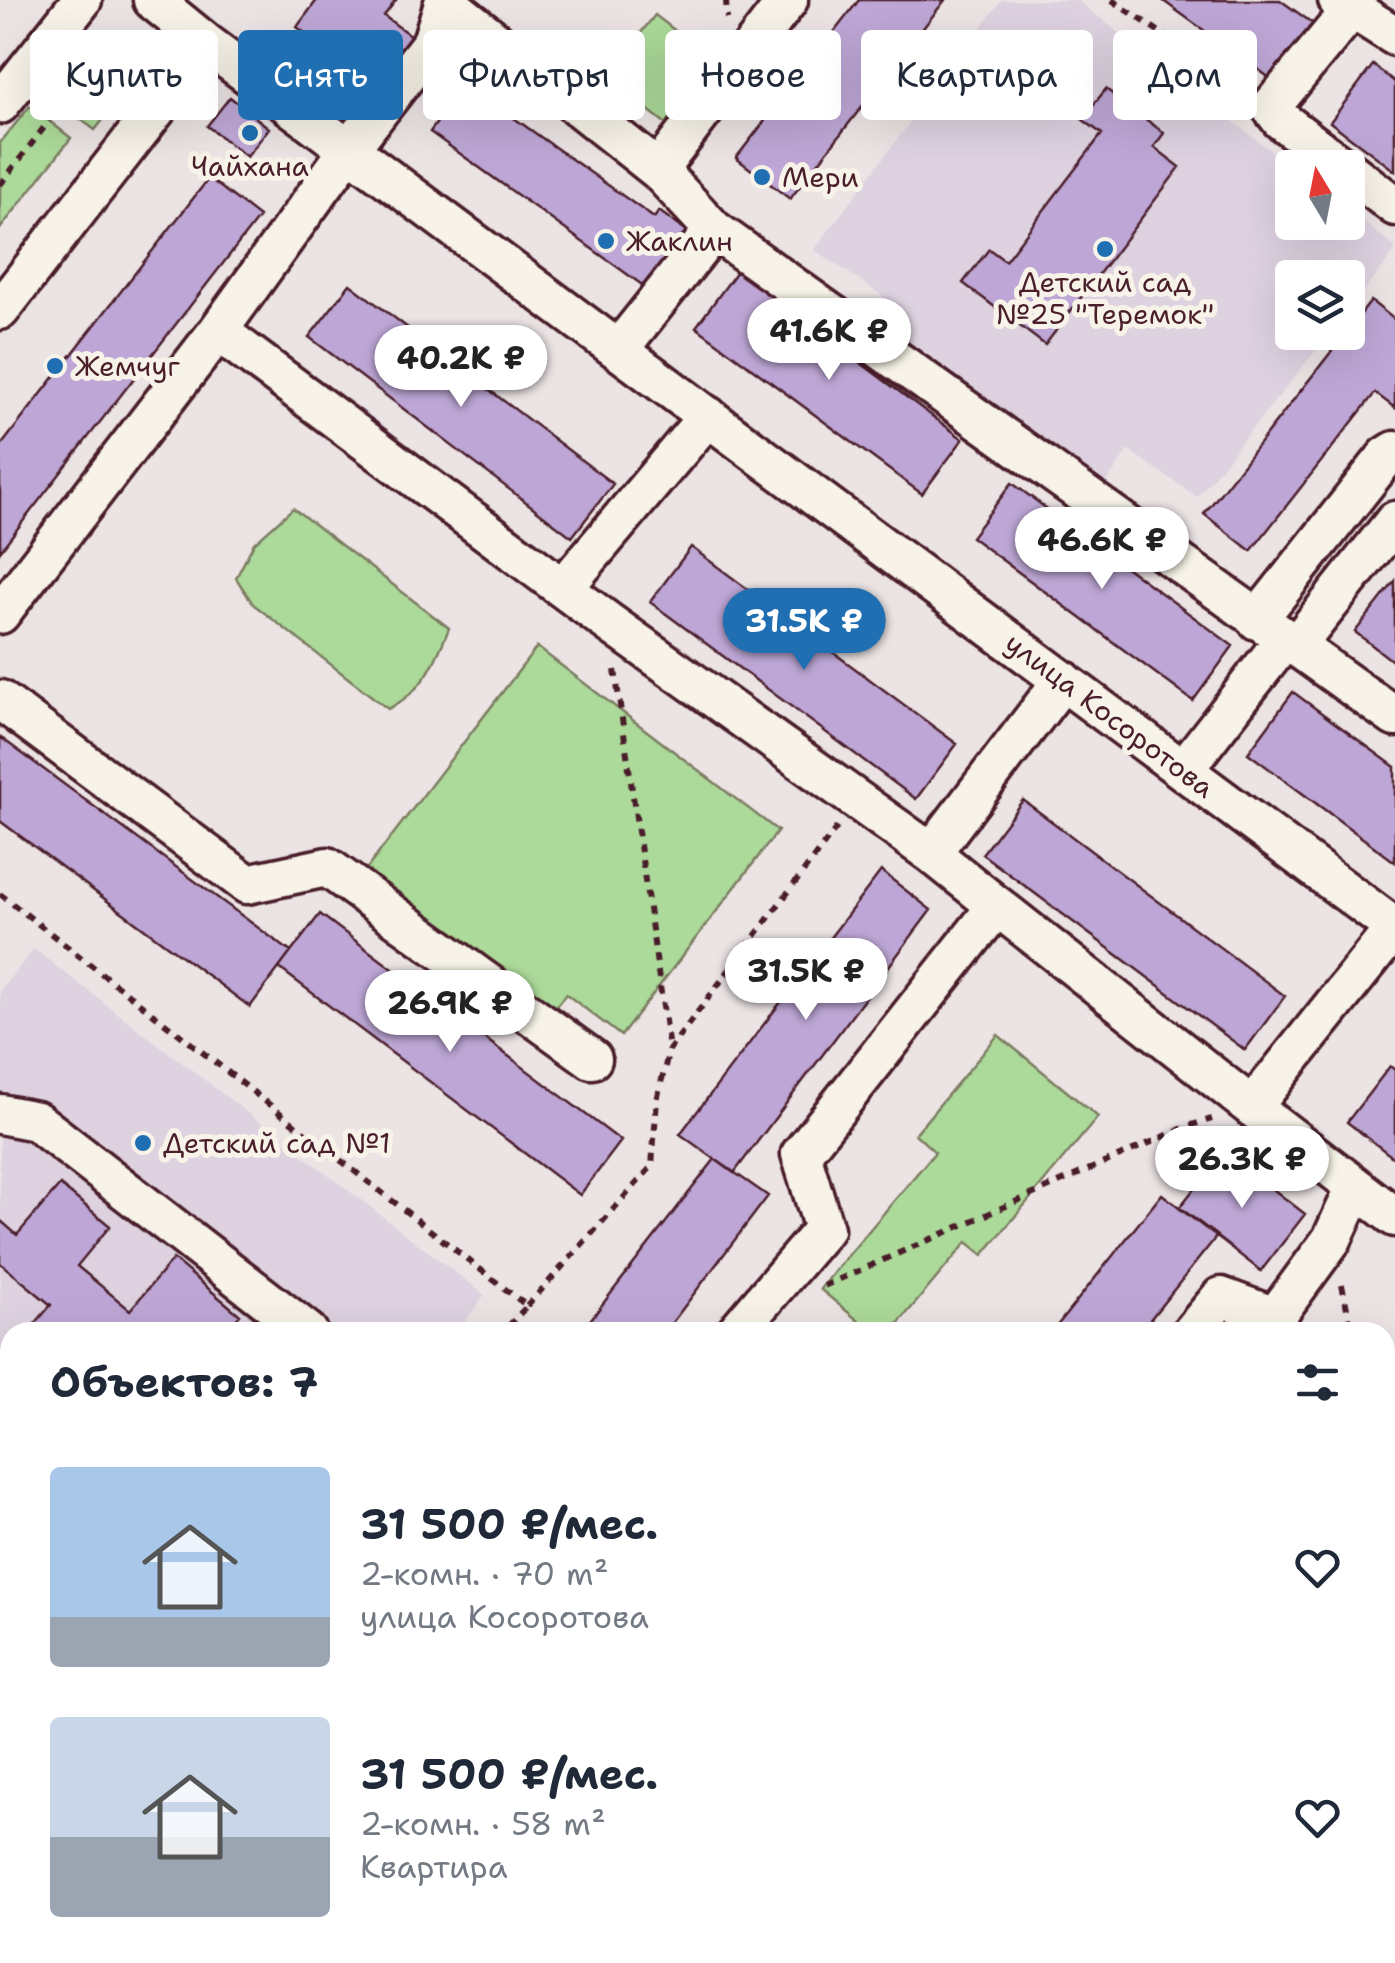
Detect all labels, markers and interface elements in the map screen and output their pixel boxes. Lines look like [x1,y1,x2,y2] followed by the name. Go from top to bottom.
[30,30,218,120] chip: Купить
[238,30,403,120] chip: Снять
[423,30,645,120] chip: Фильтры
[665,30,841,120] chip: Новое
[861,30,1093,120] chip: Квартира
[1113,30,1257,120] chip: Дом
[239,122,261,144] marker: Чайхана
[191,147,309,185] place label: Чайхана
[1275,150,1365,240] north arrow
[1275,150,1365,350] map controls
[782,158,859,196] place label: Мери
[751,166,773,188] marker: Мери
[626,222,733,260] place label: Жаклин
[595,230,617,252] marker: Жаклин
[1094,238,1116,260] marker: Детский сад №25 "Теремок"
[1275,260,1365,350] button: layers
[996,263,1214,333] place label: Детский сад №25 "Теремок"
[737,298,921,383] pin: 41.6K ₽
[769,309,889,352] text: 41.6K ₽
[369,325,553,410] pin: 40.2K ₽
[396,336,526,379] text: 40.2K ₽
[75,347,181,385] place label: Жемчуг
[44,355,66,377] marker: Жемчуг
[1010,507,1194,592] pin: 46.6K ₽
[1037,518,1167,561] text: 46.6K ₽
[712,588,896,673] pin: 31.5K ₽
[745,599,863,642] text: 31.5K ₽
[998,624,1222,806] street label: улица Косоротова
[714,938,898,1023] pin: 31.5K ₽
[747,949,865,992] text: 31.5K ₽
[358,970,542,1055] pin: 26.9K ₽
[387,981,513,1024] text: 26.9K ₽
[163,1124,391,1162] place label: Детский сад №1
[1150,1126,1334,1211] pin: 26.3K ₽
[132,1132,154,1154] marker: Детский сад №1
[1177,1137,1307,1180] text: 26.3K ₽
[50,1354,318,1410] text: Объектов: 7
[1290,1355,1345,1410] icon: filters
[360,1496,658,1552] text: 31 500 ₽/мес.
[130,1507,250,1627] icon: home
[1290,1540,1345,1595] icon: heart
[360,1552,608,1595] text: 2-комн. · 70 m²
[360,1595,649,1638] text: улица Косоротова
[360,1746,658,1802] text: 31 500 ₽/мес.
[130,1757,250,1877] icon: home
[1290,1790,1345,1845] icon: heart
[360,1802,606,1845] text: 2-комн. · 58 m²
[360,1845,508,1888] text: Квартира

